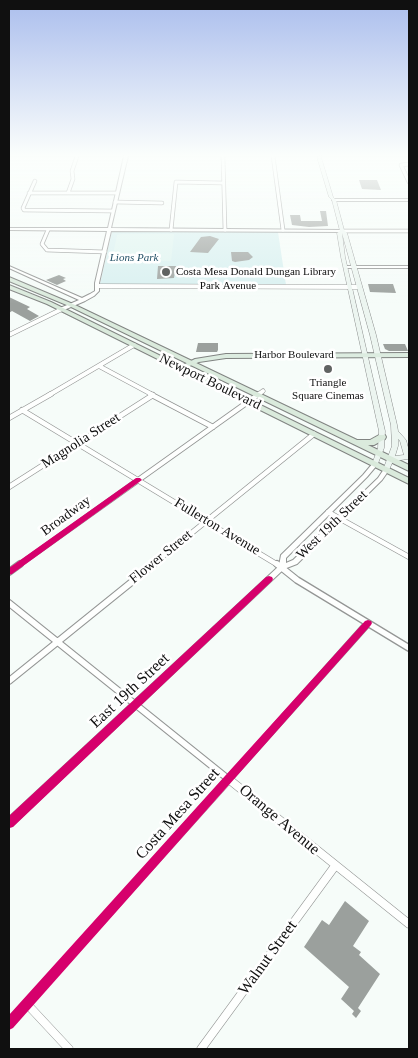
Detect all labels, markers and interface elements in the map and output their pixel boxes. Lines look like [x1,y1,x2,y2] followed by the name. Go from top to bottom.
[110,251,158,265] park label: Lions Park
[176,265,336,279] place label: Costa Mesa Donald Dungan Library
[160,266,172,278] marker: Costa Mesa Donald Dungan Library
[200,279,256,293] street label: Park Avenue
[254,348,334,362] street label: Harbor Boulevard
[157,350,263,414] street label: Newport Boulevard
[322,363,334,375] marker: Triangle Square Cinemas
[292,376,364,402] place label: Triangle Square Cinemas
[39,409,123,473] street label: Magnolia Street
[293,487,371,563] street label: West 19th Street
[38,492,94,540] street label: Broadway
[171,495,263,559] street label: Fullerton Avenue
[126,527,196,587] street label: Flower Street
[86,649,174,733] street label: East 19th Street
[132,764,224,864] street label: Costa Mesa Street
[235,781,323,859] street label: Orange Avenue
[235,917,301,999] street label: Walnut Street

